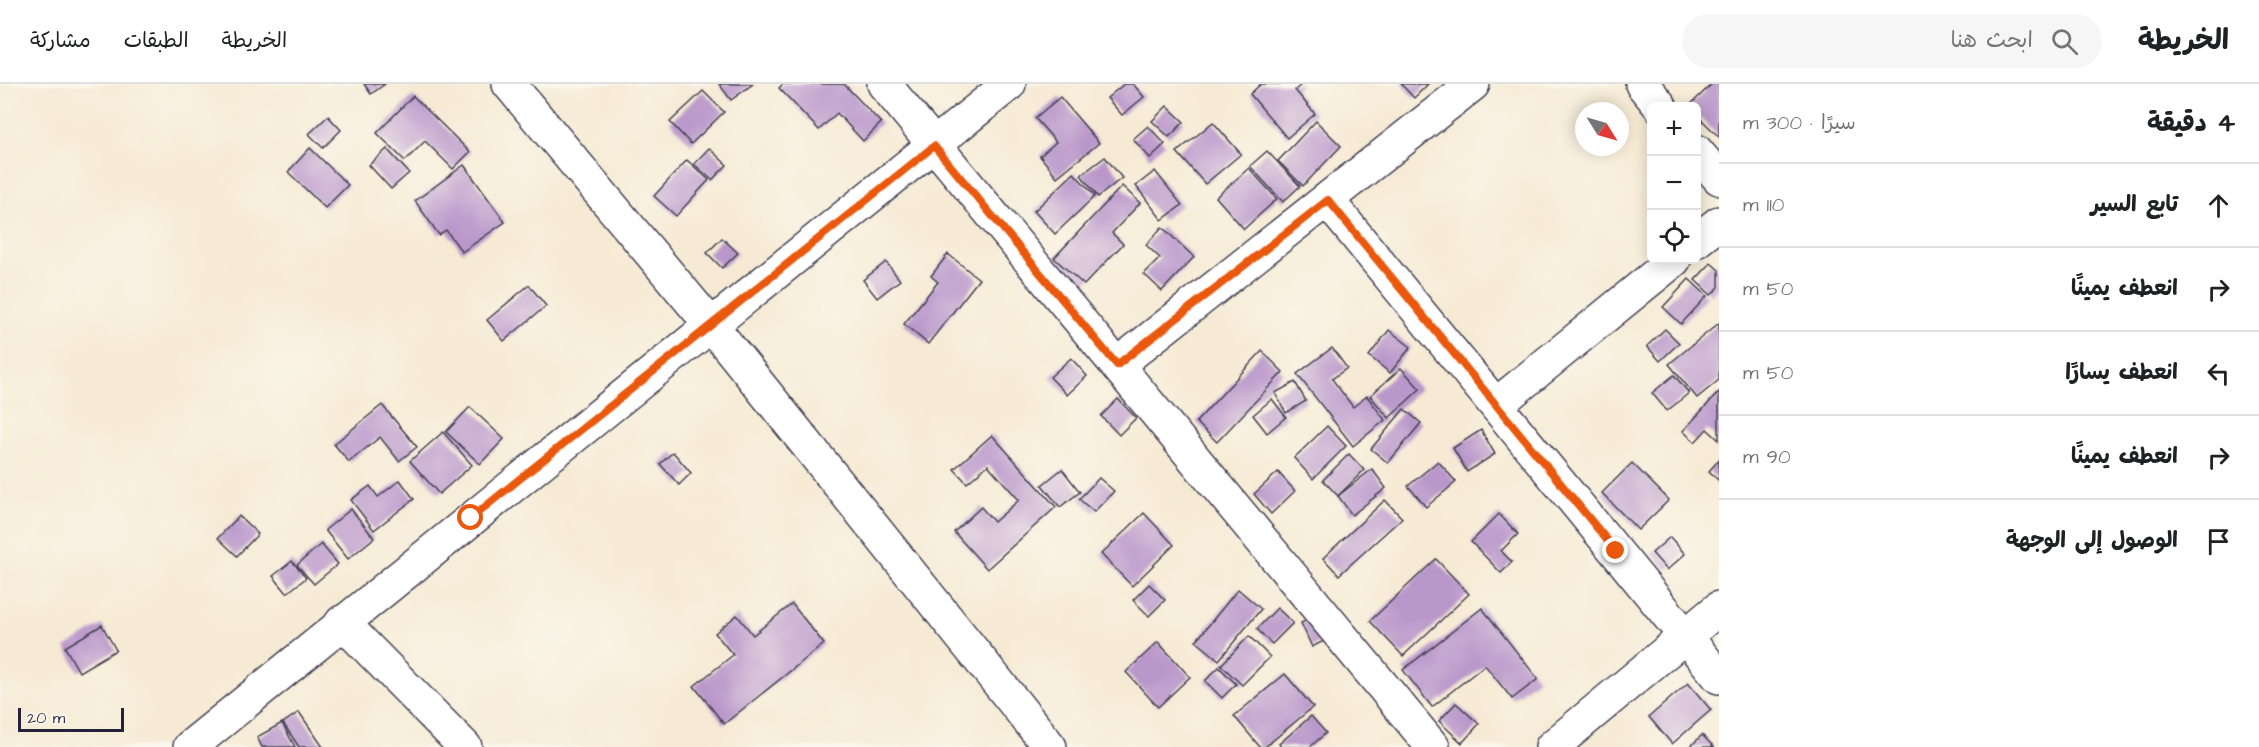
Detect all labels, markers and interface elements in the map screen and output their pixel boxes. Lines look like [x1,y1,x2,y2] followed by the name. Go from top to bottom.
[1682,14,2102,68] search box
[2138,21,2229,60] text: الخريطة
[1951,25,2033,56] text: ابحث هنا
[2048,25,2081,58] icon: search
[30,26,91,55] text: مشاركة
[124,26,189,55] text: الطبقات
[222,26,287,55] text: الخريطة
[1575,102,1629,156] north arrow
[1647,102,1701,264] map controls
[1647,102,1701,156] button: +
[2147,105,2235,141] text: 4 دقيقة
[1743,109,1856,137] text: سيرًا · 300 m
[1647,156,1701,210] button: −
[2091,189,2178,220] text: تابع السير
[2202,189,2235,222] icon: ahead
[1743,191,1784,219] text: 110 m
[1647,210,1701,264] button: locate
[2071,273,2178,304] text: انعطف يمينًا
[2202,273,2235,306] icon: right
[1743,275,1793,303] text: 50 m
[2065,357,2178,388] text: انعطف يسارًا
[2202,357,2235,390] icon: left
[1743,359,1793,387] text: 50 m
[2071,441,2178,472] text: انعطف يمينًا
[2202,441,2235,474] icon: right
[1743,443,1791,471] text: 90 m
[457,504,483,530] route start
[2006,525,2178,556] text: الوصول إلى الوجهة
[2202,525,2235,558] icon: arrive
[1602,537,1628,563] route end
[18,705,124,732] scale bar
[27,707,65,729] text: 20 m

